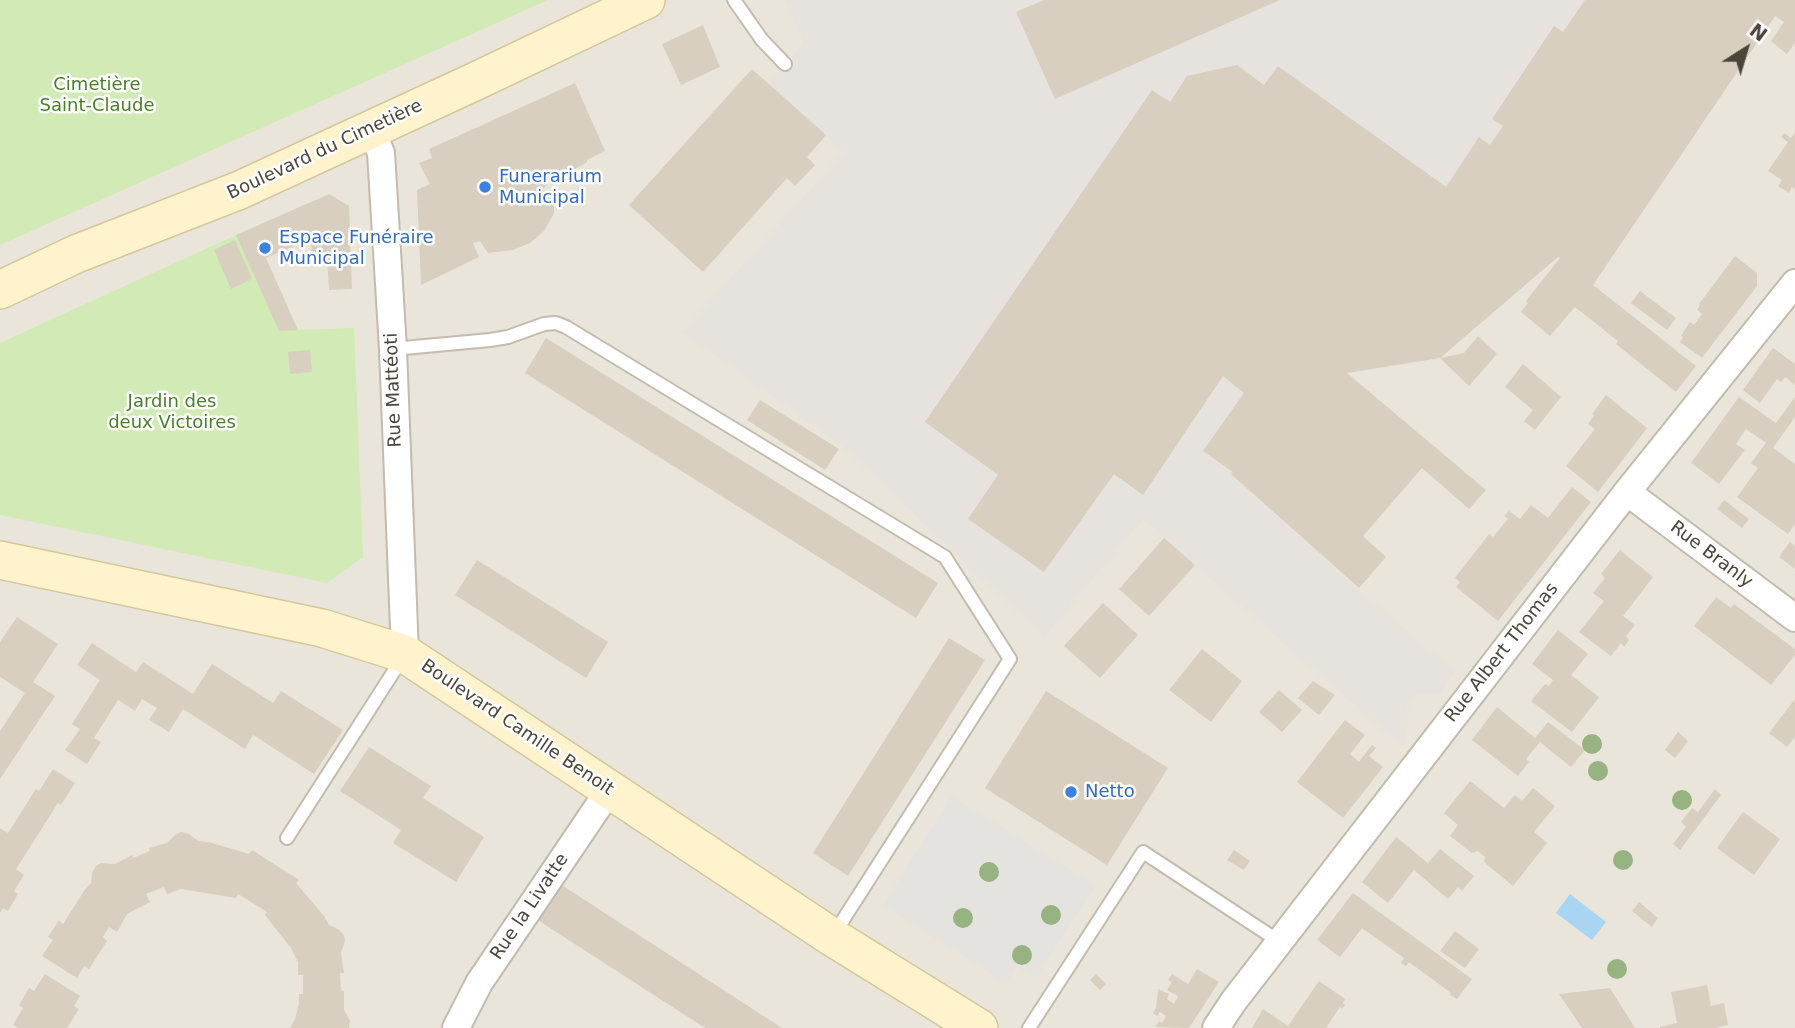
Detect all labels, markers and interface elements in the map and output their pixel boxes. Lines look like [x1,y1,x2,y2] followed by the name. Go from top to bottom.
[1711,14,1781,84] north arrow
[1746,19,1772,46] text: N
[40,74,154,116] park label: Cimetière Saint-Claude
[224,95,426,205] street label: Boulevard du Cimetière
[499,166,602,208] place label: Funerarium Municipal
[477,179,493,195] marker: Funerarium Municipal
[279,227,434,270] place label: Espace Funéraire Municipal
[257,240,273,256] marker: Espace Funéraire Municipal
[381,332,407,448] street label: Rue Mattéoti
[108,391,236,434] park label: Jardin des deux Victoires
[1665,517,1757,593] street label: Rue Branly
[1441,579,1563,727] street label: Rue Albert Thomas
[417,655,617,801] street label: Boulevard Camille Benoit
[1085,781,1135,803] place label: Netto
[1063,784,1079,800] marker: Netto
[487,850,573,964] street label: Rue la Livatte

